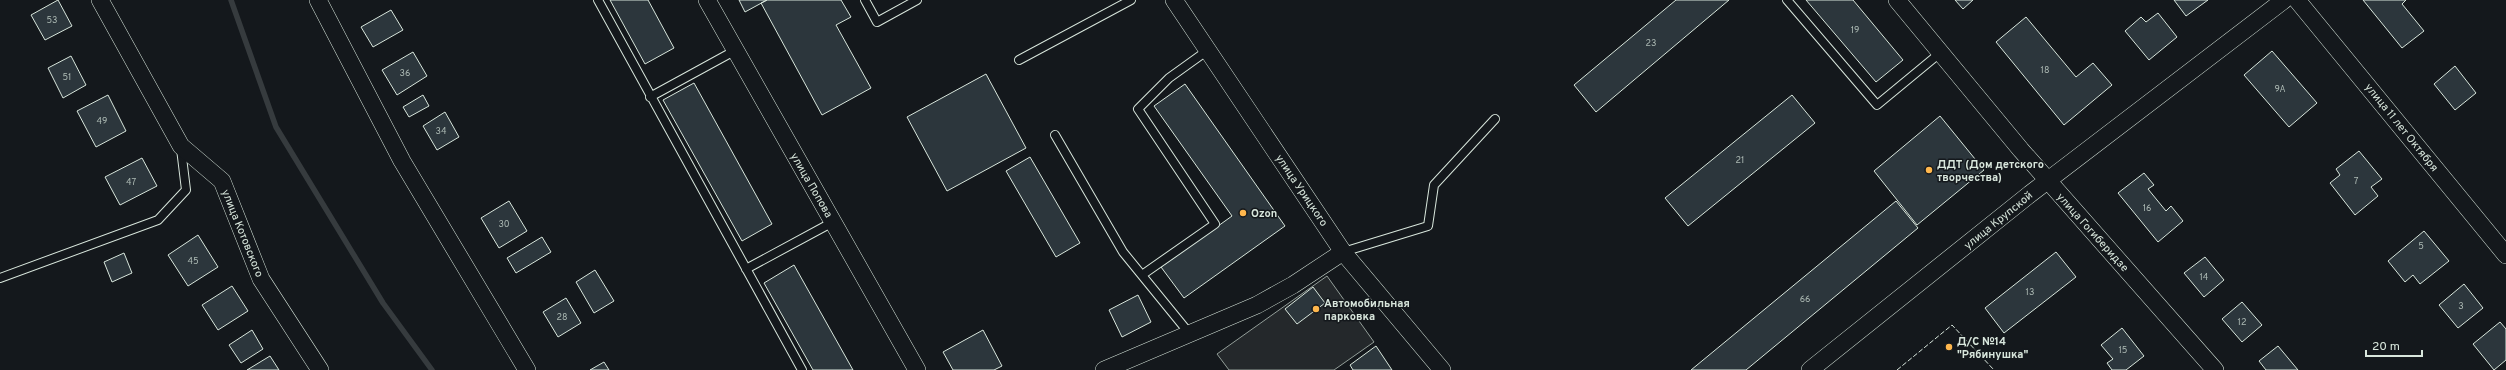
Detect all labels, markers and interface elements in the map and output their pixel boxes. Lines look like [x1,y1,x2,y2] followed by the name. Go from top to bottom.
[46,15,58,26] house number: 53
[1851,25,1859,36] house number: 19
[1646,38,1656,49] house number: 23
[2041,65,2049,76] house number: 18
[400,68,410,79] house number: 36
[63,72,71,83] house number: 51
[2361,81,2441,175] street label: улица 11 лет Октября
[2274,84,2286,95] house number: 9А
[97,116,107,127] house number: 49
[435,126,447,137] house number: 34
[787,151,835,221] street label: улица Попова
[1272,152,1330,229] street label: улица Урицкого
[1736,155,1744,166] house number: 21
[1937,158,2044,185] place label: ДДТ (Дом детского творчества)
[1924,165,1934,175] marker: ДДТ (Дом детского творчества)
[2354,176,2359,187] house number: 7
[126,177,136,188] house number: 47
[218,187,266,279] street label: улица Котовского
[1961,189,2036,253] street label: улица Крупской
[2053,190,2131,275] street label: улица Гогиберидзе
[2143,203,2151,214] house number: 16
[1251,207,1277,221] place label: Ozon
[1238,208,1248,218] marker: Ozon
[498,219,510,230] house number: 30
[2418,241,2424,252] house number: 5
[187,256,199,267] house number: 45
[2200,272,2209,283] house number: 14
[2026,287,2034,298] house number: 13
[1800,294,1810,305] house number: 66
[1324,297,1410,324] place label: Автомобильная парковка
[2458,301,2464,312] house number: 3
[1311,304,1321,314] marker: Автомобильная парковка
[556,312,568,323] house number: 28
[2238,317,2246,328] house number: 12
[2366,332,2422,358] scale bar
[1957,335,2028,362] place label: Д/С №14 "Рябинушка"
[2372,339,2400,355] text: 20 m
[1944,342,1954,352] marker: Д/С №14 "Рябинушка"
[2119,345,2127,356] house number: 15

